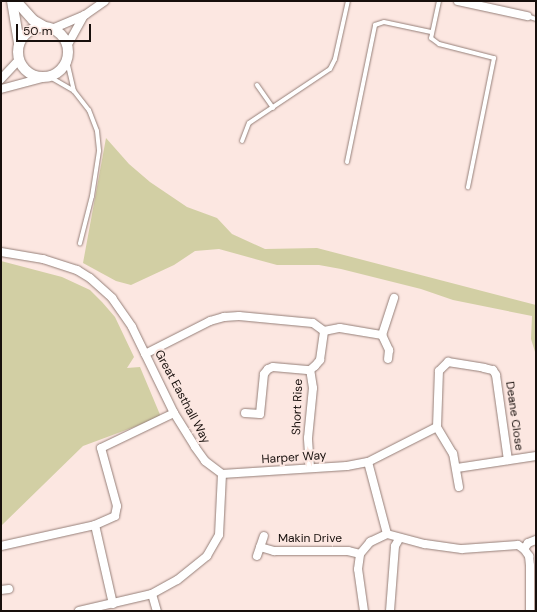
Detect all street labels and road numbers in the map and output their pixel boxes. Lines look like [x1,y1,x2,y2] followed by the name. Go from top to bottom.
[151,348,213,446] street label: Great Easthall Way
[290,379,306,435] street label: Short Rise
[502,380,526,452] street label: Deane Close
[261,449,327,467] street label: Harper Way
[278,532,342,546] street label: Makin Drive

